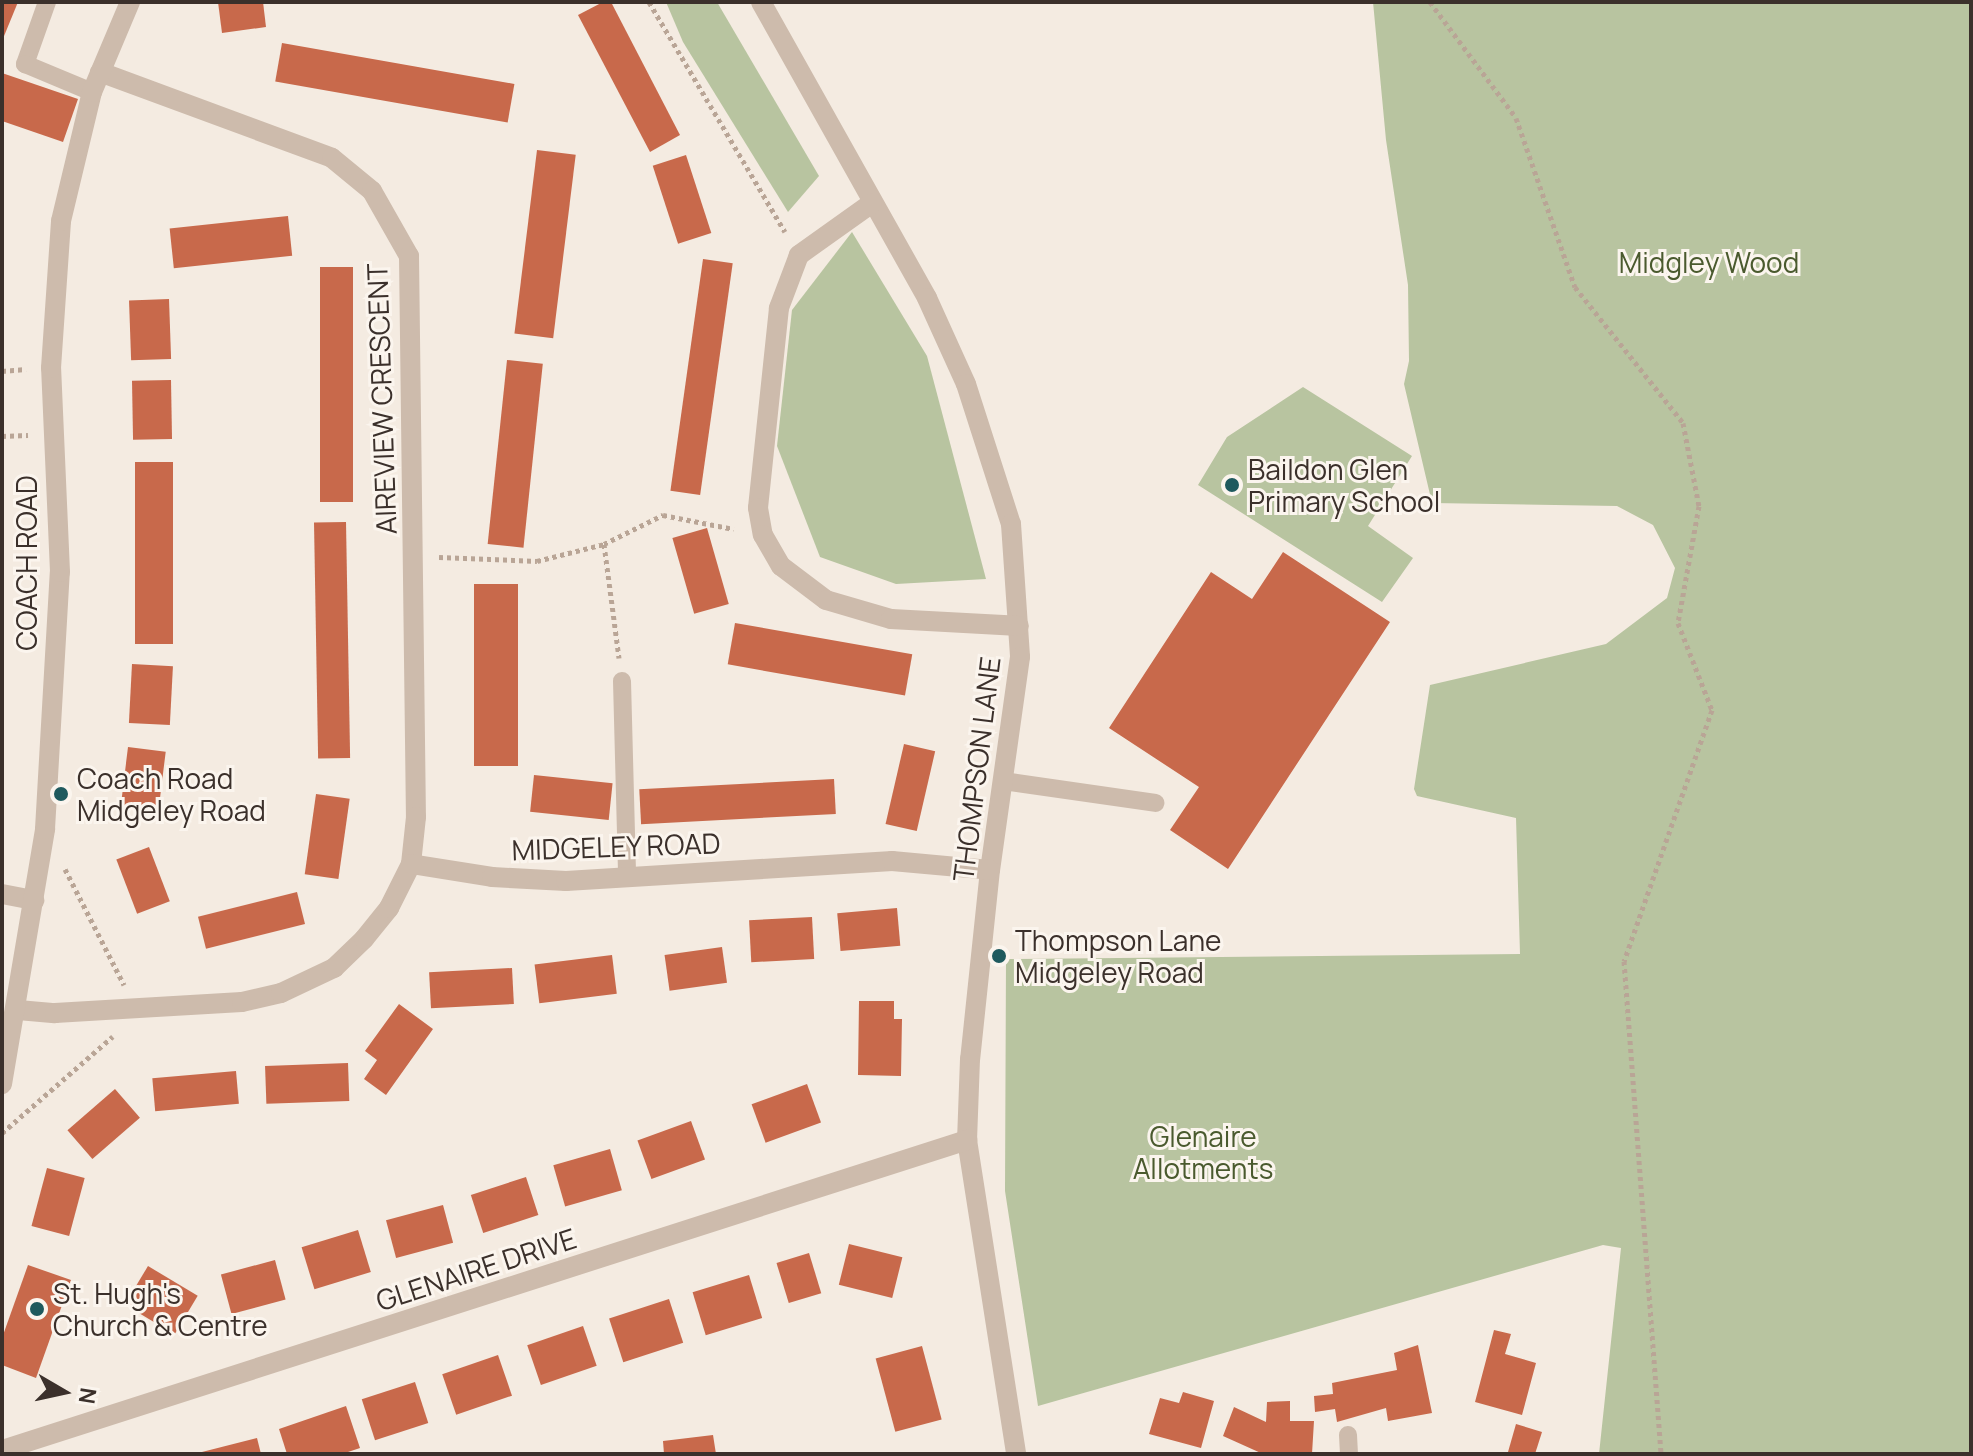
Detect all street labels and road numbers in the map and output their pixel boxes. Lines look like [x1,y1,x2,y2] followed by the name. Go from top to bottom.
[359,263,403,535] street label: AIREVIEW CRESCENT
[9,475,43,651] street label: COACH ROAD
[946,655,1006,883] street label: THOMPSON LANE
[511,826,721,866] street label: MIDGELEY ROAD
[372,1221,580,1317] street label: GLENAIRE DRIVE

